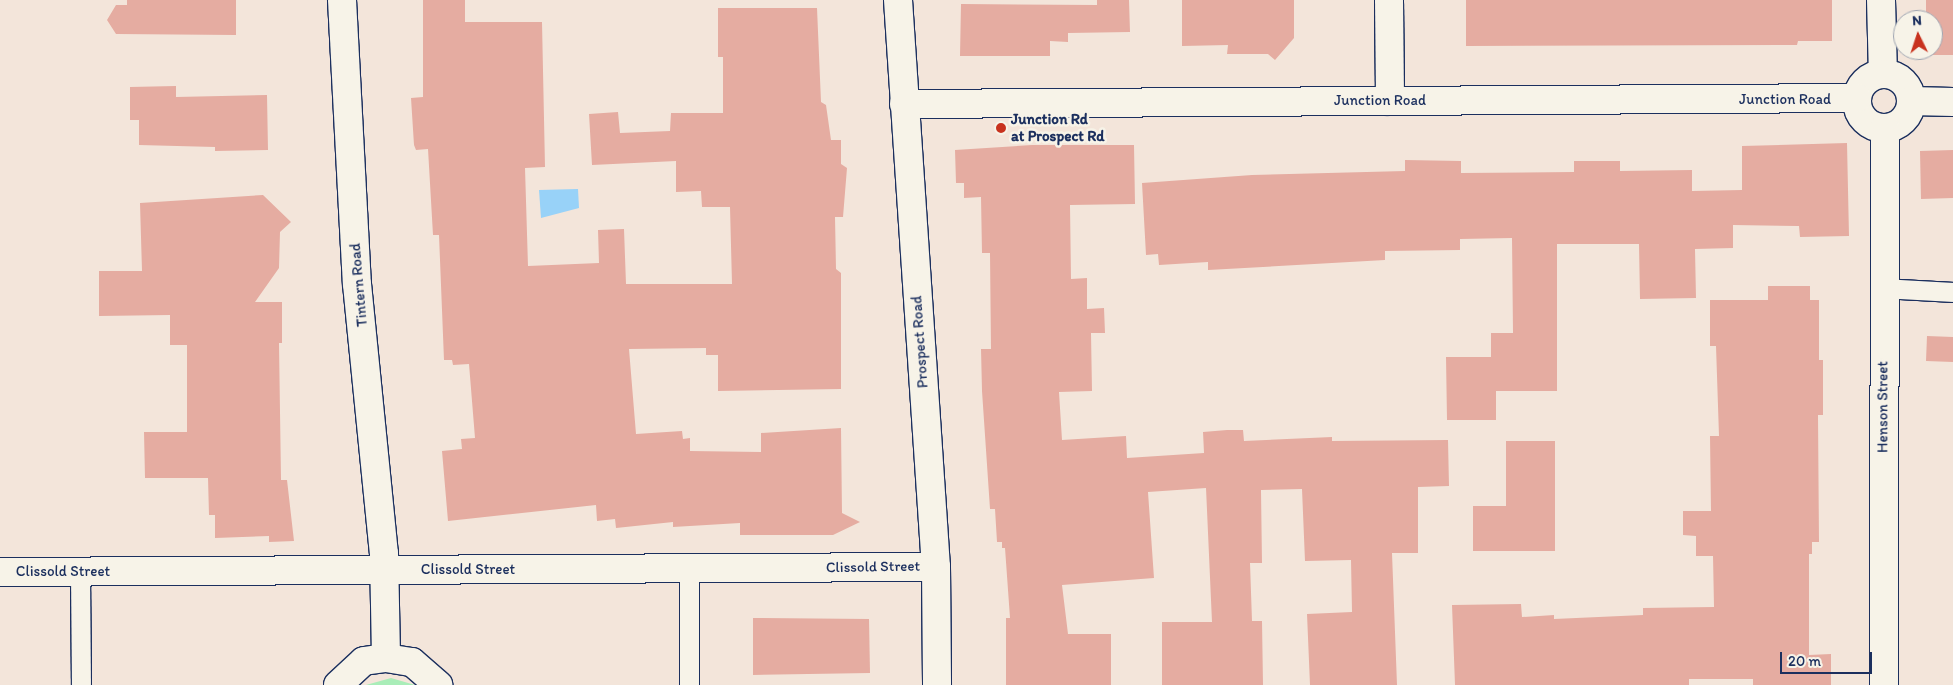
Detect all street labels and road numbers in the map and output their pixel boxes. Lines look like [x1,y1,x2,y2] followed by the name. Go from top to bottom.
[1739,91,1831,109] street label: Junction Road
[1334,92,1426,110] street label: Junction Road
[346,243,372,327] street label: Tintern Road
[908,295,932,389] street label: Prospect Road
[1874,361,1892,453] street label: Henson Street
[826,557,920,577] street label: Clissold Street
[421,561,515,579] street label: Clissold Street
[16,563,110,581] street label: Clissold Street

